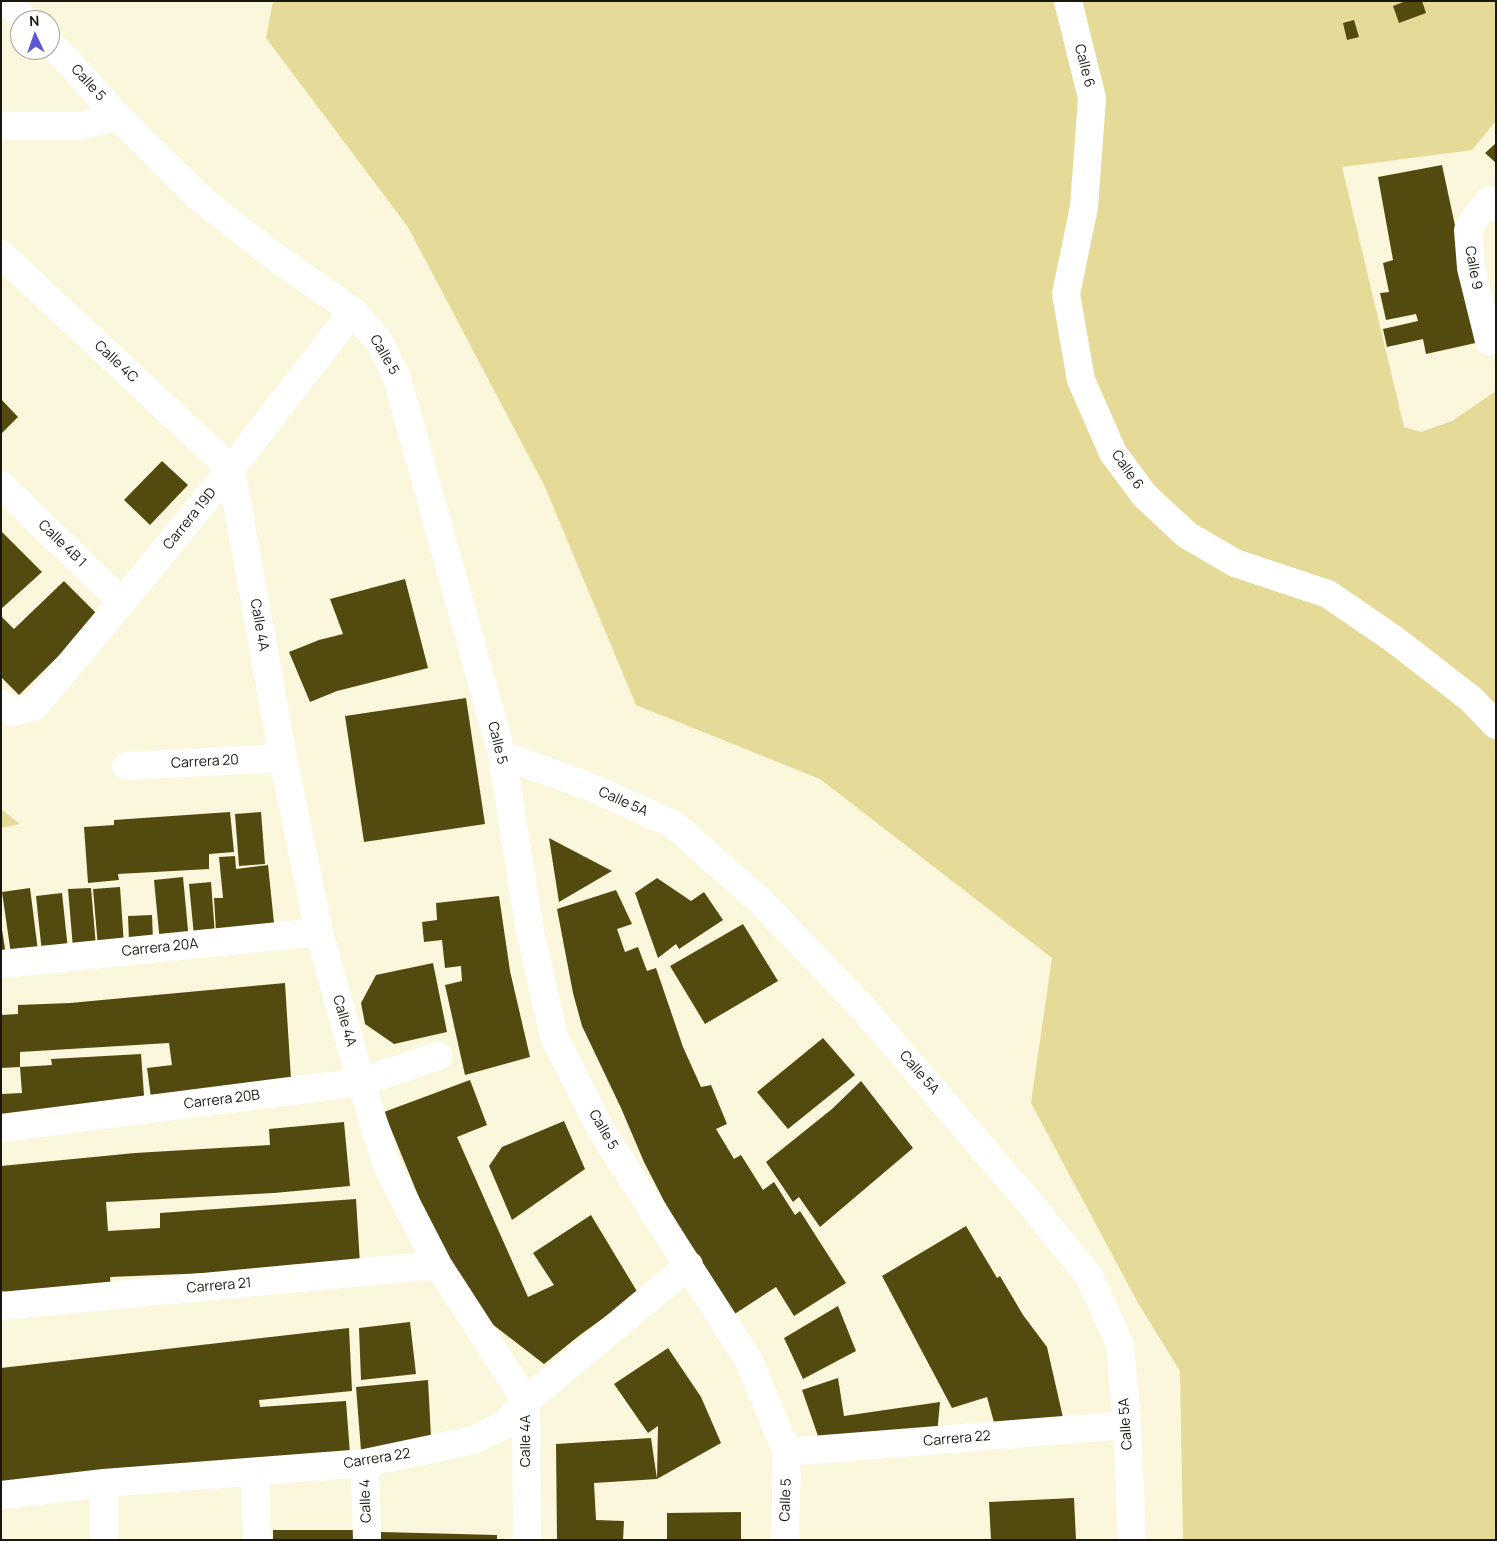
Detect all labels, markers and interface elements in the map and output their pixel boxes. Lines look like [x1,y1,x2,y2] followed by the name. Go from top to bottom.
[10,10,60,60] north arrow
[29,11,40,30] text: N
[1071,43,1097,89] street label: Calle 6
[67,61,109,105] street label: Calle 5
[1461,245,1485,291] street label: Calle 9
[366,332,402,378] street label: Calle 5
[91,338,141,386] street label: Calle 4C
[1107,447,1147,493] street label: Calle 6
[160,485,220,553] street label: Carrera 19D
[34,517,90,571] street label: Calle 4B 1
[246,598,272,652] street label: Calle 4A
[484,720,510,766] street label: Calle 5
[171,752,239,772] street label: Carrera 20
[596,784,650,820] street label: Calle 5A
[121,936,199,960] street label: Carrera 20A
[329,993,359,1049] street label: Calle 4A
[896,1048,942,1098] street label: Calle 5A
[183,1087,261,1113] street label: Carrera 20B
[585,1107,621,1153] street label: Calle 5
[186,1275,252,1297] street label: Carrera 21
[1116,1397,1136,1451] street label: Calle 5A
[518,1415,534,1467] street label: Calle 4A
[923,1428,991,1450] street label: Carrera 22
[342,1445,412,1473] street label: Carrera 22
[777,1478,795,1522] street label: Calle 5
[357,1479,375,1523] street label: Calle 4

